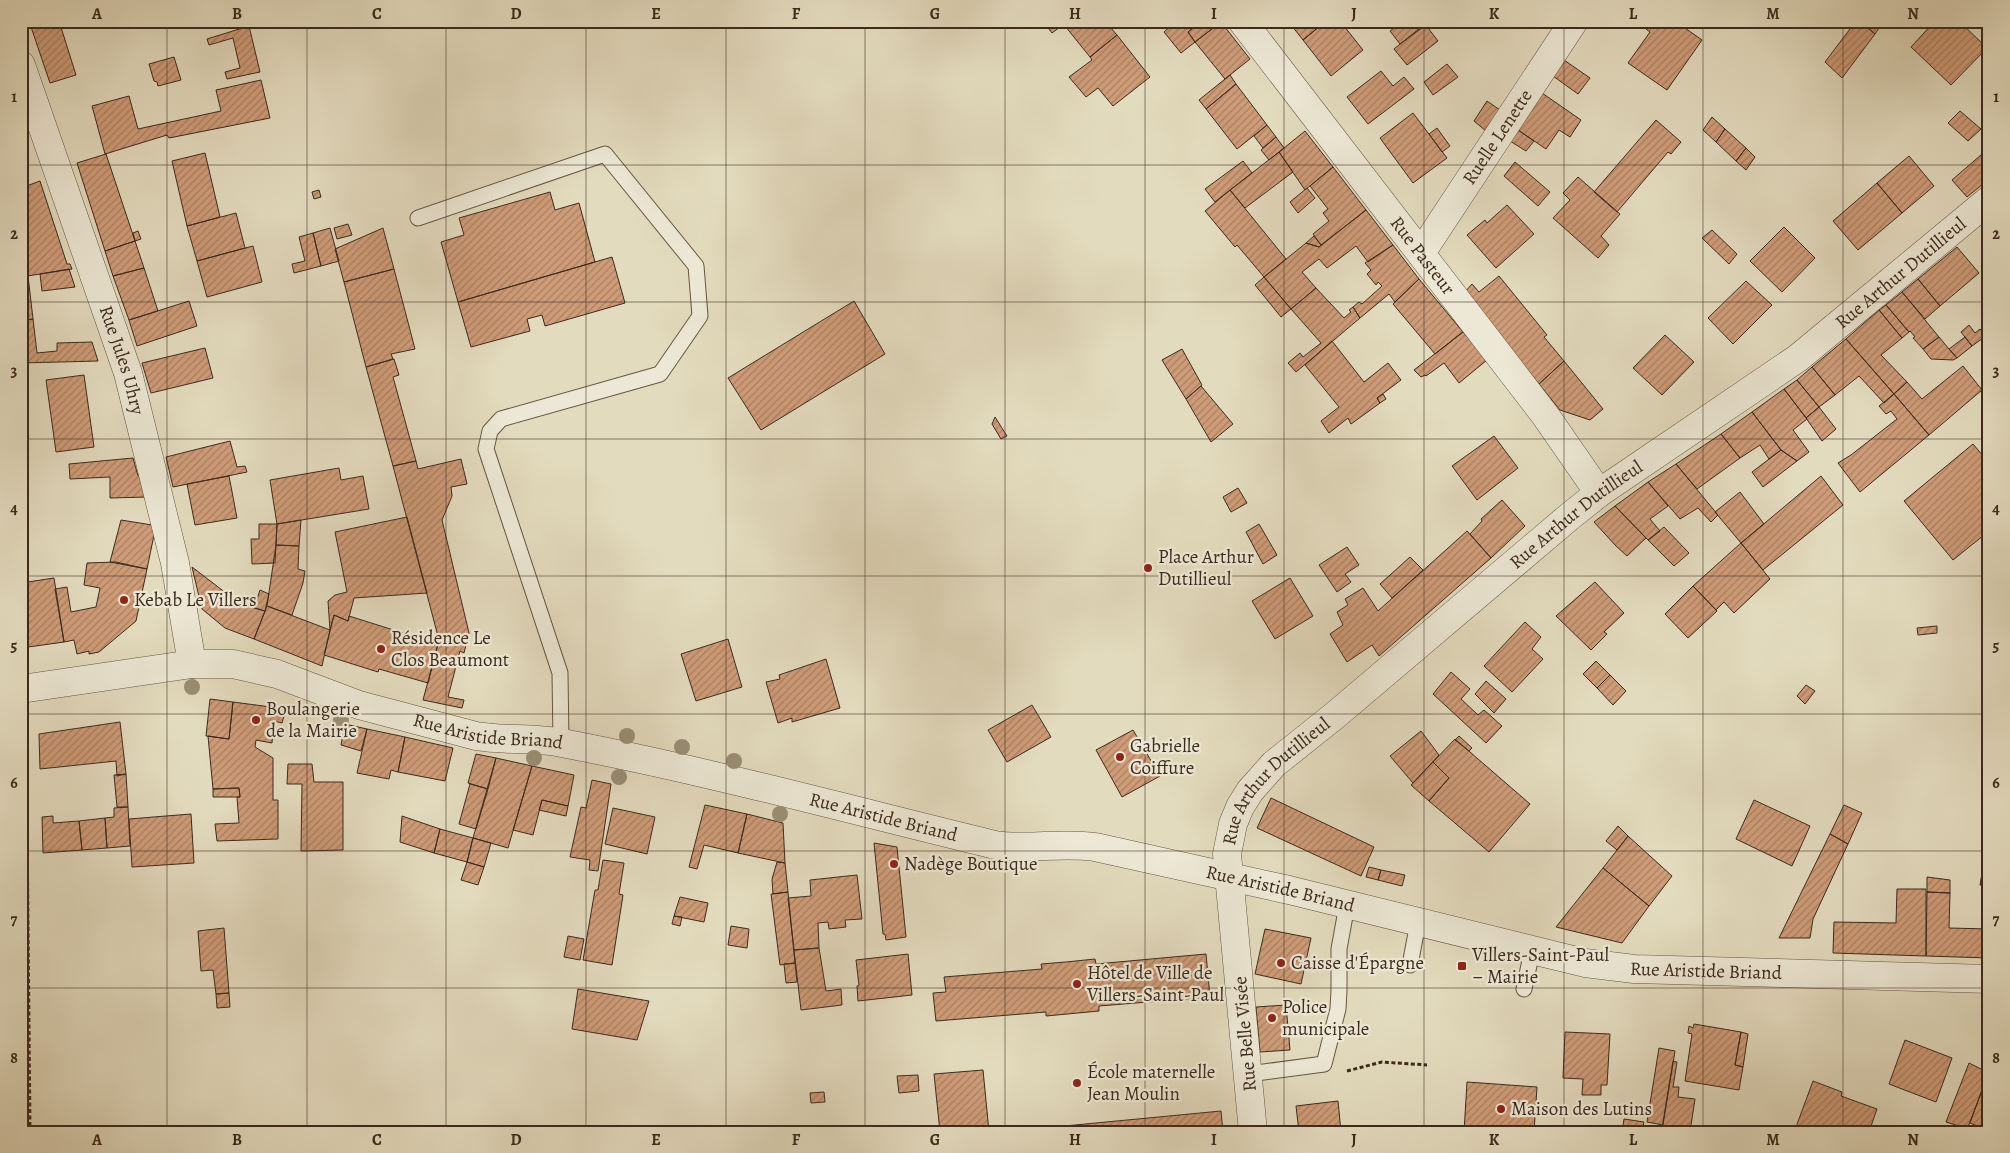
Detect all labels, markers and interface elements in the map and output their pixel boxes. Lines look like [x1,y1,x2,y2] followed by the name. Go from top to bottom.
[91,3,103,25] text: A
[232,3,242,25] text: B
[372,3,382,25] text: C
[510,3,522,25] text: D
[651,3,661,25] text: E
[792,3,801,25] text: F
[930,3,940,25] text: G
[1069,3,1081,25] text: H
[1211,3,1217,25] text: I
[1351,3,1357,25] text: J
[1489,3,1500,25] text: K
[1629,3,1638,25] text: L
[1766,3,1780,25] text: M
[1907,3,1919,25] text: N
[1457,84,1539,190] street label: Ruelle Lenette
[11,86,17,108] text: 1
[1993,86,1999,108] text: 1
[1384,211,1461,300] street label: Rue Pasteur
[1830,211,1972,335] street label: Rue Arthur Dutillieul
[10,223,18,245] text: 2
[1992,223,2000,245] text: 2
[93,302,151,418] street label: Rue Jules Uhry
[11,360,18,382] text: 3
[1993,360,2000,382] text: 3
[1504,454,1648,575] street label: Rue Arthur Dutillieul
[10,498,18,520] text: 4
[1992,498,2000,520] text: 4
[1158,544,1254,592] place label: Place Arthur Dutillieul
[1142,562,1154,574] marker: Place Arthur Dutillieul
[134,587,257,613] place label: Kebab Le Villers
[118,594,130,606] marker: Kebab Le Villers
[391,625,509,673] place label: Résidence Le Clos Beaumont
[11,635,18,657] text: 5
[1993,635,2000,657] text: 5
[375,643,387,655] marker: Résidence Le Clos Beaumont
[266,696,360,744] place label: Boulangerie de la Mairie
[410,707,566,756] street label: Rue Aristide Briand
[1216,711,1336,847] street label: Rue Arthur Dutillieul
[250,714,262,726] marker: Boulangerie de la Mairie
[1130,733,1200,781] place label: Gabrielle Coiffure
[1114,751,1126,763] marker: Gabrielle Coiffure
[10,772,18,794] text: 6
[1992,772,2000,794] text: 6
[807,786,961,849] street label: Rue Aristide Briand
[904,851,1038,877] place label: Nadège Boutique
[888,858,900,870] marker: Nadège Boutique
[1203,859,1358,919] street label: Rue Aristide Briand
[11,909,18,931] text: 7
[1993,909,2000,931] text: 7
[1471,942,1610,990] place label: Villers-Saint-Paul – Mairie
[1291,950,1424,976] place label: Caisse d'Épargne
[1630,956,1783,986] street label: Rue Aristide Briand
[1275,957,1287,969] marker: Caisse d'Épargne
[1086,960,1225,1008] place label: Hôtel de Ville de Villers-Saint-Paul
[1456,960,1468,972] marker: Villers-Saint-Paul – Mairie
[1227,975,1263,1093] street label: Rue Belle Visée
[1071,978,1083,990] marker: Hôtel de Ville de Villers-Saint-Paul
[1282,994,1369,1042] place label: Police municipale
[1266,1012,1278,1024] marker: Police municipale
[10,1047,18,1069] text: 8
[1992,1047,2000,1069] text: 8
[1087,1059,1215,1107] place label: École maternelle Jean Moulin
[1071,1077,1083,1089] marker: École maternelle Jean Moulin
[1511,1096,1652,1122] place label: Maison des Lutins
[1495,1103,1507,1115] marker: Maison des Lutins
[91,1129,103,1151] text: A
[232,1129,242,1151] text: B
[372,1129,382,1151] text: C
[510,1129,522,1151] text: D
[651,1129,661,1151] text: E
[792,1129,801,1151] text: F
[930,1129,940,1151] text: G
[1069,1129,1081,1151] text: H
[1211,1129,1217,1151] text: I
[1351,1129,1357,1151] text: J
[1489,1129,1500,1151] text: K
[1629,1129,1638,1151] text: L
[1766,1129,1780,1151] text: M
[1907,1129,1919,1151] text: N

